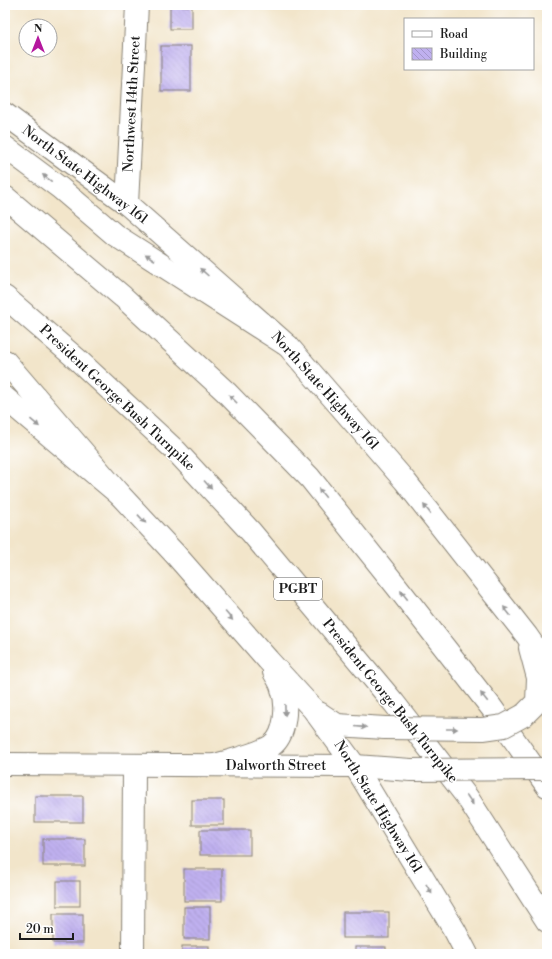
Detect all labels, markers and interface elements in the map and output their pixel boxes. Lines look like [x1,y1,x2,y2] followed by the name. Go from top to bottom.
[18,18,58,58] north arrow
[404,18,534,70] legend
[34,22,43,36] text: N
[440,27,468,42] text: Road
[119,35,145,173] street label: Northwest 14th Street
[439,47,488,62] text: Building
[18,122,152,228] street label: North State Highway 161
[41,174,52,182] one-way arrow
[144,253,155,261] one-way arrow
[199,267,209,276] one-way arrow
[35,321,199,475] street label: President George Bush Turnpike
[267,328,383,454] street label: North State Highway 161
[228,394,238,404] one-way arrow
[30,419,40,428] one-way arrow
[203,480,212,490] one-way arrow
[318,488,327,499] one-way arrow
[423,503,431,514] one-way arrow
[138,514,147,524] one-way arrow
[274,578,322,600] road number: PGBT
[399,589,408,600] one-way arrow
[503,606,511,617] one-way arrow
[224,611,233,620] one-way arrow
[318,615,462,787] street label: President George Bush Turnpike
[479,692,488,703] one-way arrow
[282,704,288,717] one-way arrow
[355,723,367,730] one-way arrow
[446,726,459,732] one-way arrow
[330,737,426,877] street label: North State Highway 161
[226,757,326,775] street label: Dalworth Street
[466,794,473,806] one-way arrow
[426,883,433,895] one-way arrow
[20,915,73,941] scale bar
[26,922,54,937] text: 20 m

